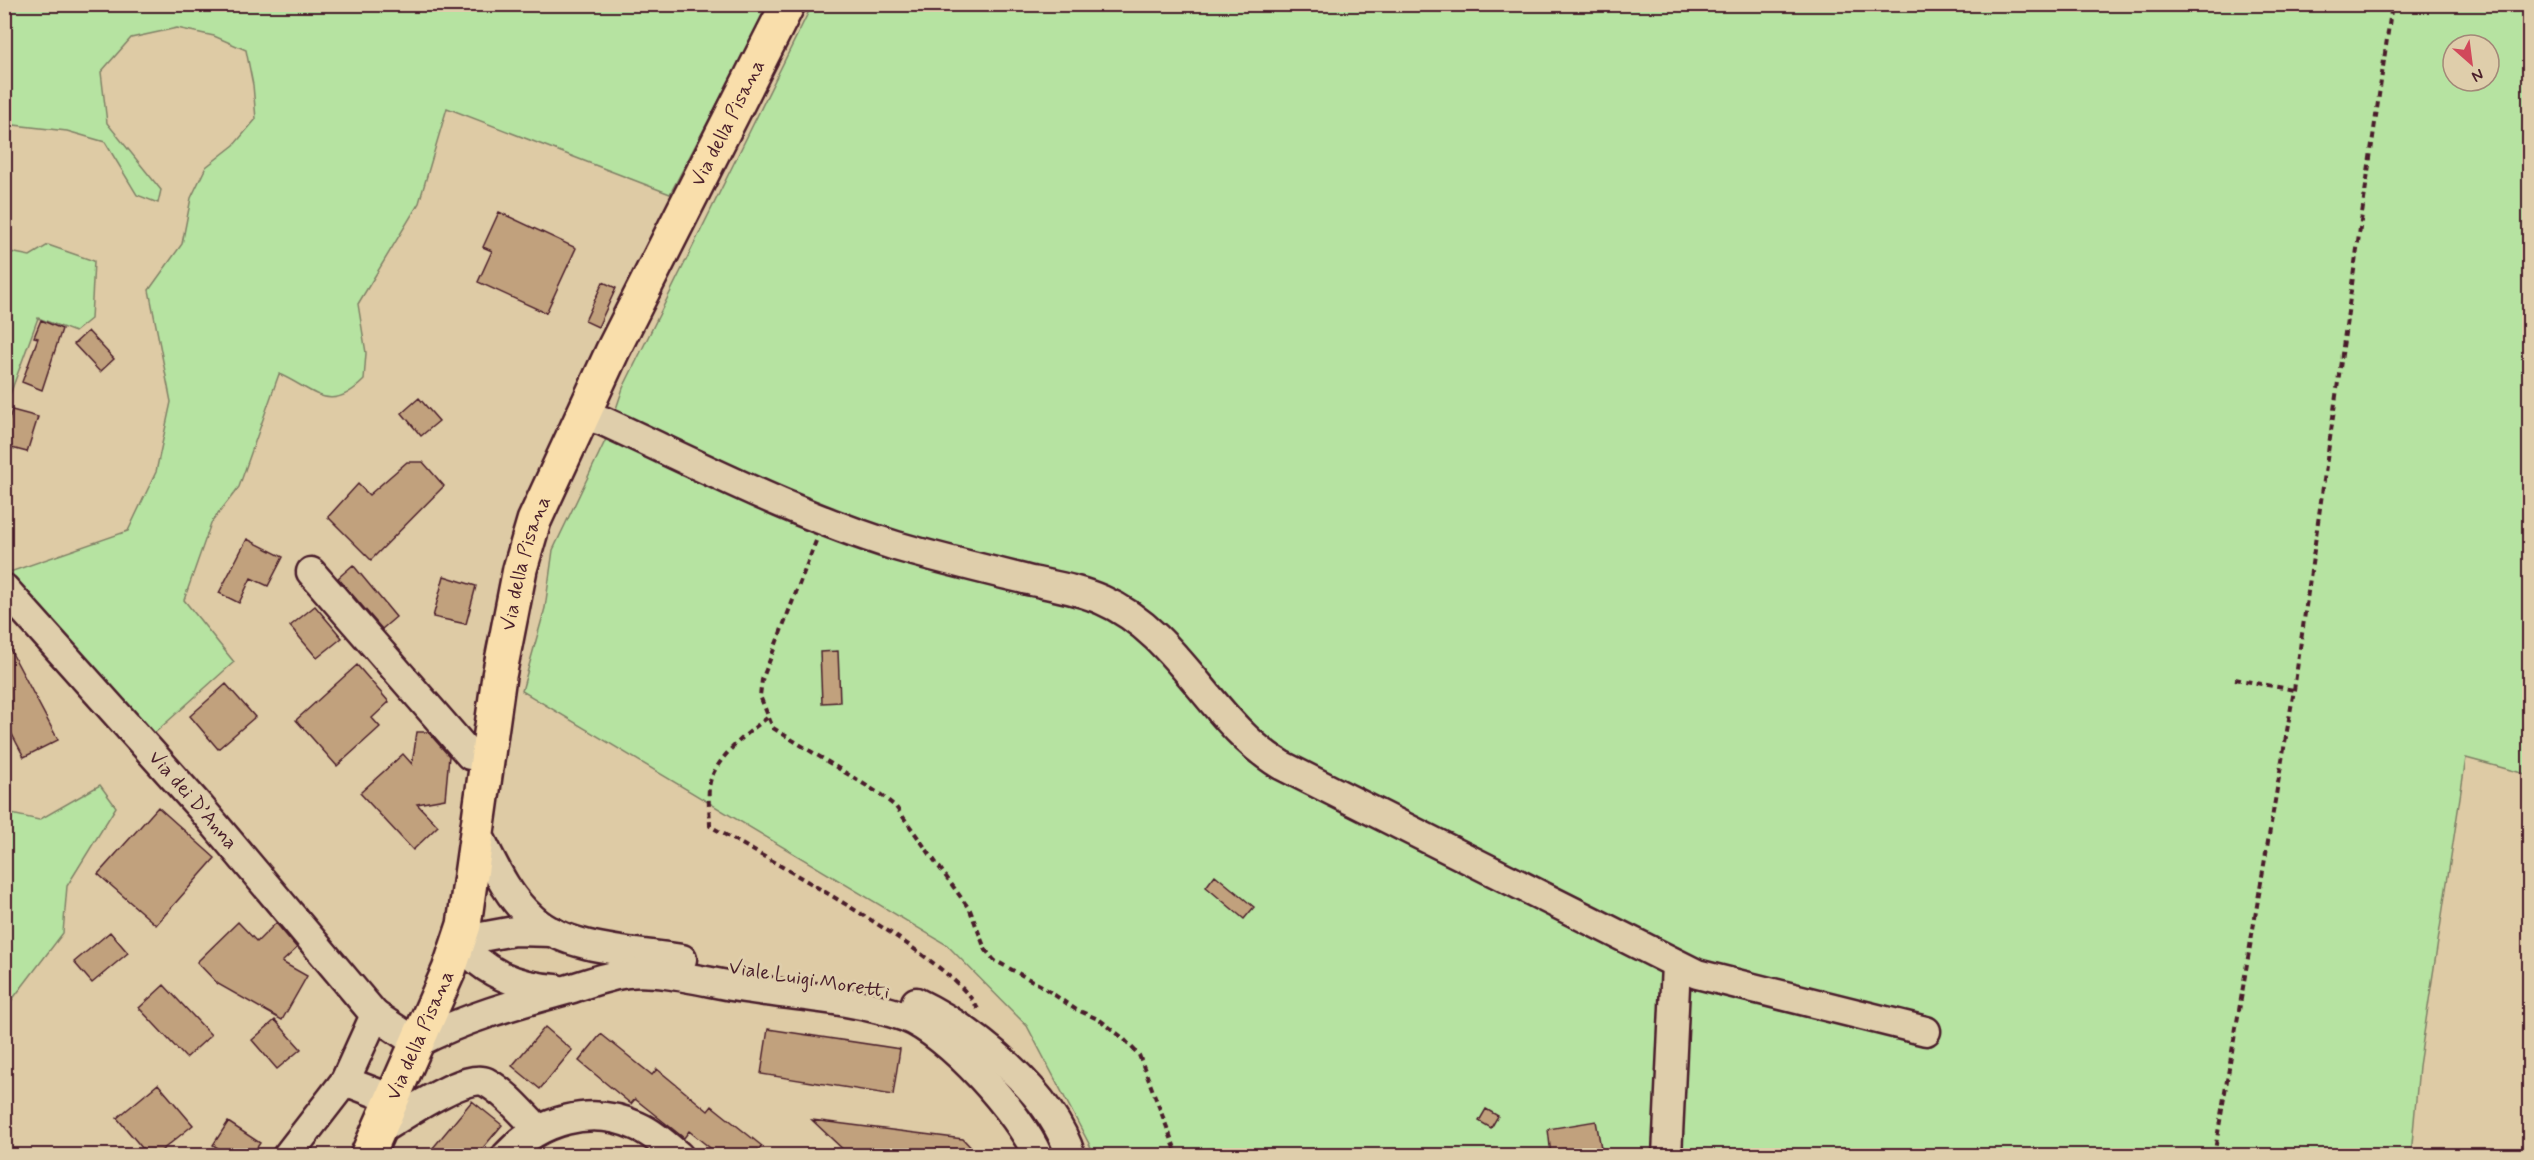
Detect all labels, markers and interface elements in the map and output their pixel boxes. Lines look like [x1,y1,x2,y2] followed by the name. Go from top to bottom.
[2441,33,2501,93] north arrow
[684,55,771,191] street label: Via della Pisana
[2468,63,2487,87] text: N
[495,491,557,633] street label: Via della Pisana
[142,745,244,855] street label: Via dei D’Anna
[727,954,891,1006] street label: Viale Luigi Moretti
[380,966,461,1104] street label: Via della Pisana

